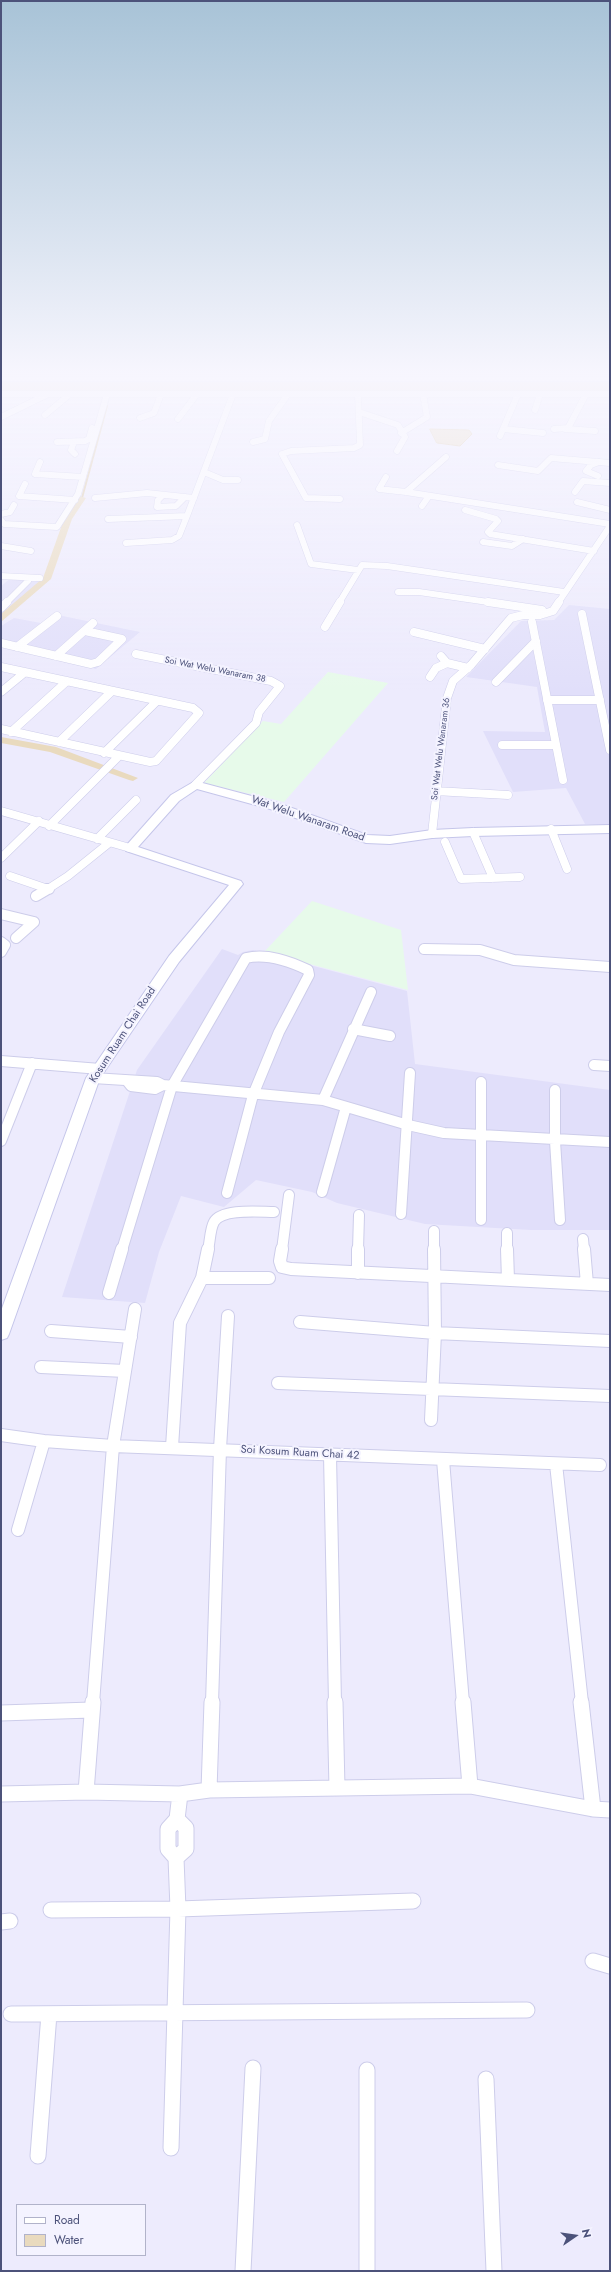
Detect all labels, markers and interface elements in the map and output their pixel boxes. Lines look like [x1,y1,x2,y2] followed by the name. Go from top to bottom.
[164,655,266,685] street label: Soi Wat Welu Wanaram 38
[429,697,453,801] street label: Soi Wat Welu Wanaram 36
[250,793,366,845] street label: Wat Welu Wanaram Road
[87,985,159,1085] street label: Kosum Ruam Chai Road
[240,1443,360,1463] street label: Soi Kosum Ruam Chai 42
[16,2204,146,2256] legend
[54,2211,80,2229] text: Road
[555,2216,595,2256] north arrow
[578,2227,595,2239] text: N
[54,2231,84,2249] text: Water

